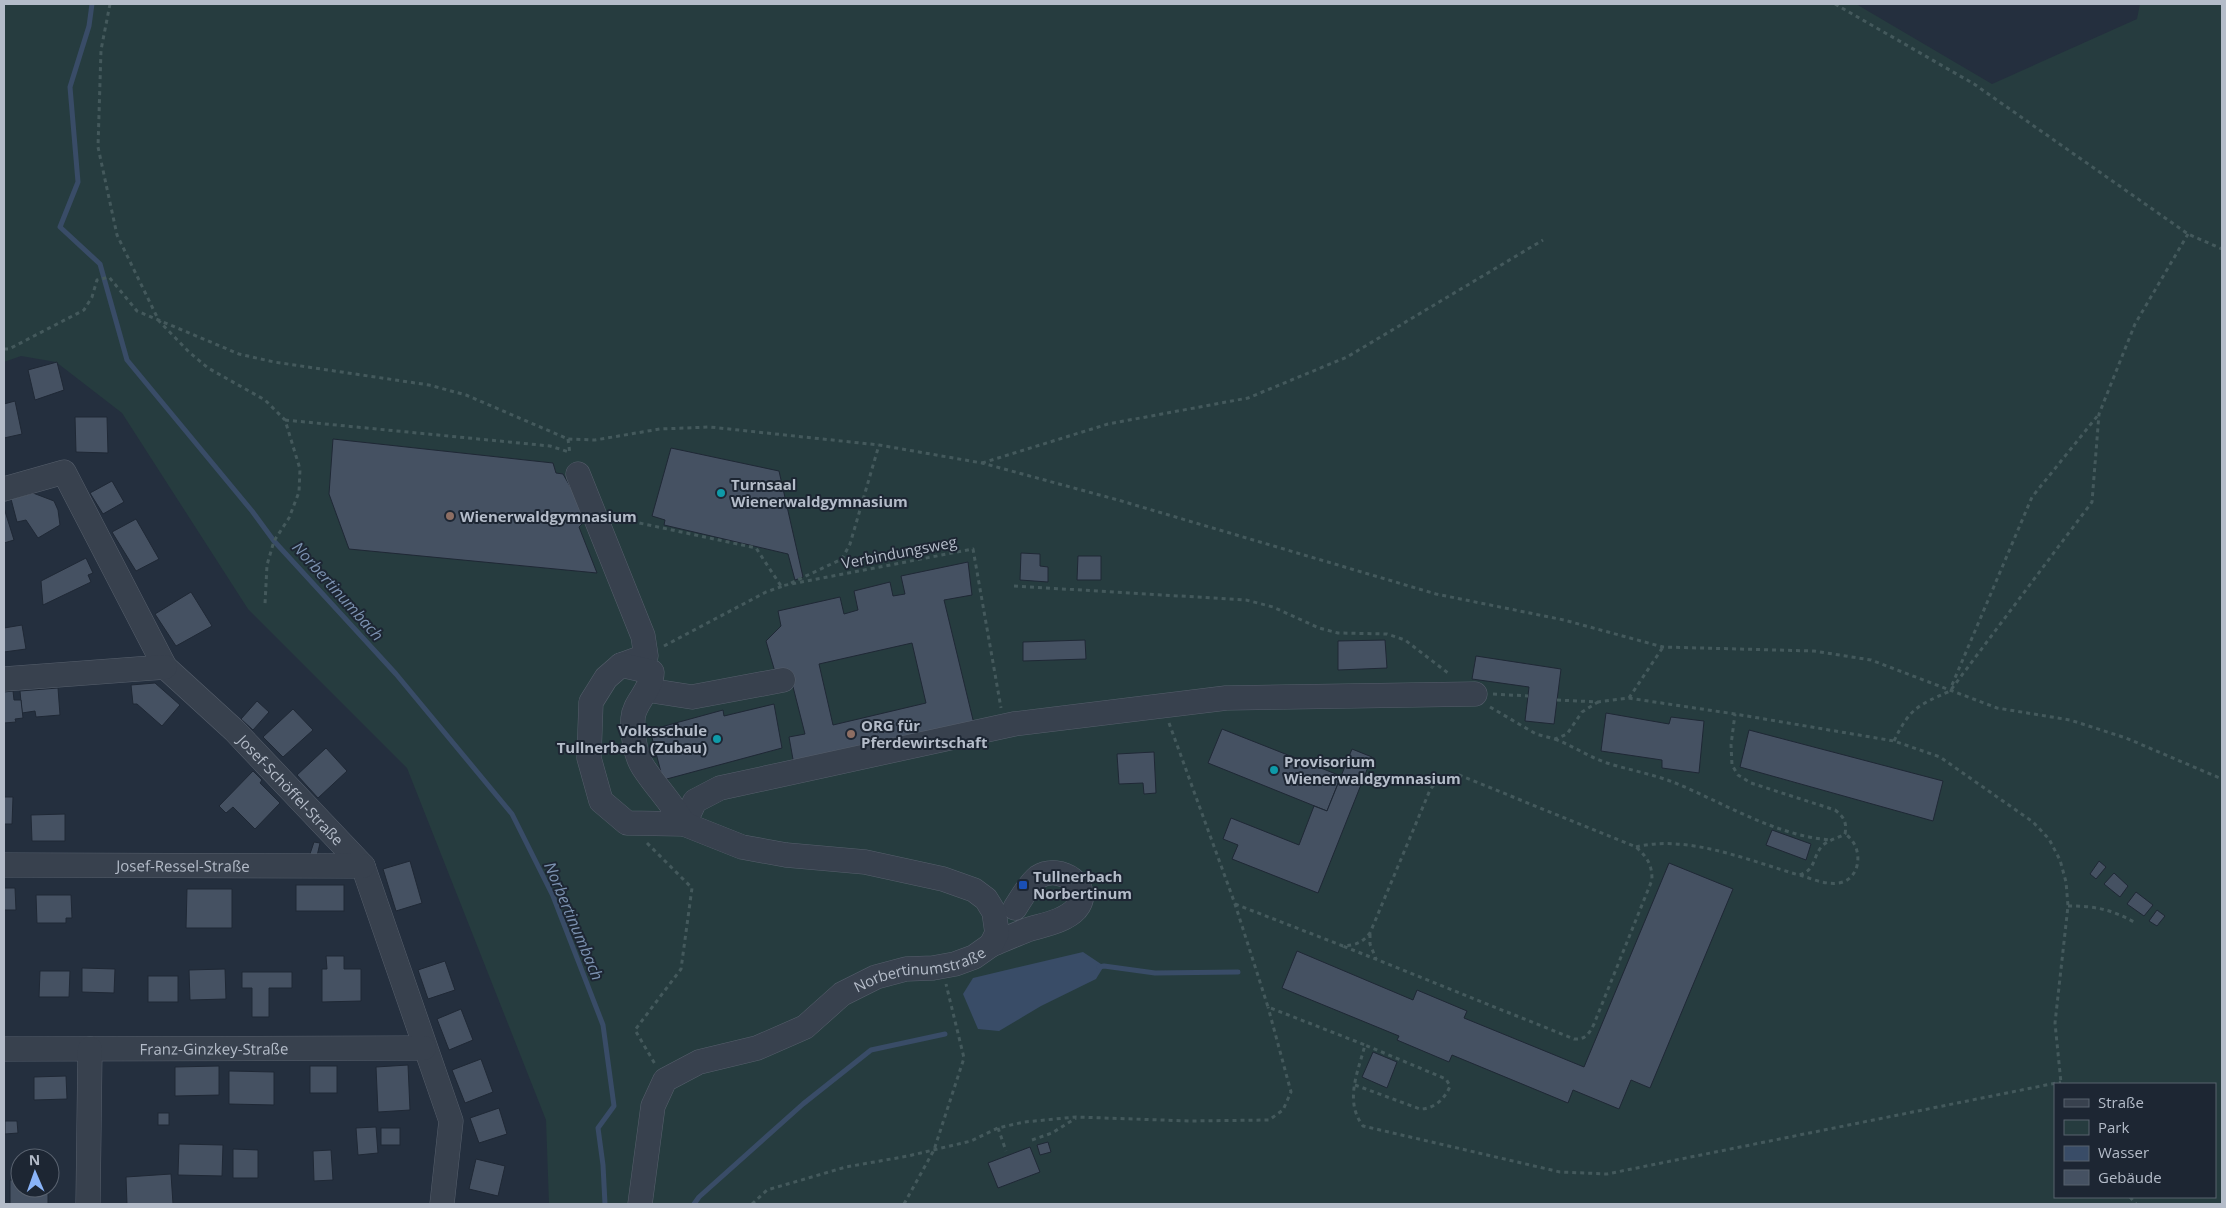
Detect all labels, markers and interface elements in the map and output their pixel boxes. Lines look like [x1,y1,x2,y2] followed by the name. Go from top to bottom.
[731,474,908,511] place label: Turnsaal Wienerwaldgymnasium
[715,487,727,499] marker: Turnsaal Wienerwaldgymnasium
[460,506,637,526] place label: Wienerwaldgymnasium
[444,510,456,522] marker: Wienerwaldgymnasium
[840,531,958,573] street label: Verbindungsweg
[287,537,389,645] water label: Norbertinumbach
[861,715,988,752] place label: ORG für Pferdewirtschaft
[557,720,707,757] place label: Volksschule Tullnerbach (Zubau)
[845,728,857,740] marker: ORG für Pferdewirtschaft
[232,729,348,849] street label: Josef-Schöffel-Straße
[711,733,723,745] marker: Volksschule Tullnerbach (Zubau)
[1284,751,1461,788] place label: Provisorium Wienerwaldgymnasium
[1268,764,1280,776] marker: Provisorium Wienerwaldgymnasium
[114,855,250,876] street label: Josef-Ressel-Straße
[539,858,609,984] water label: Norbertinumbach
[1033,866,1132,903] place label: Tullnerbach Norbertinum
[1017,879,1029,891] marker: Tullnerbach Norbertinum
[850,942,990,997] street label: Norbertinumstraße
[140,1038,288,1059] street label: Franz-Ginzkey-Straße
[2054,1083,2216,1198] legend
[2098,1092,2144,1112] text: Straße
[2098,1117,2129,1137] text: Park
[2098,1142,2149,1162] text: Wasser
[10,1148,60,1198] north arrow
[29,1150,41,1169] text: N
[2098,1167,2162,1187] text: Gebäude

